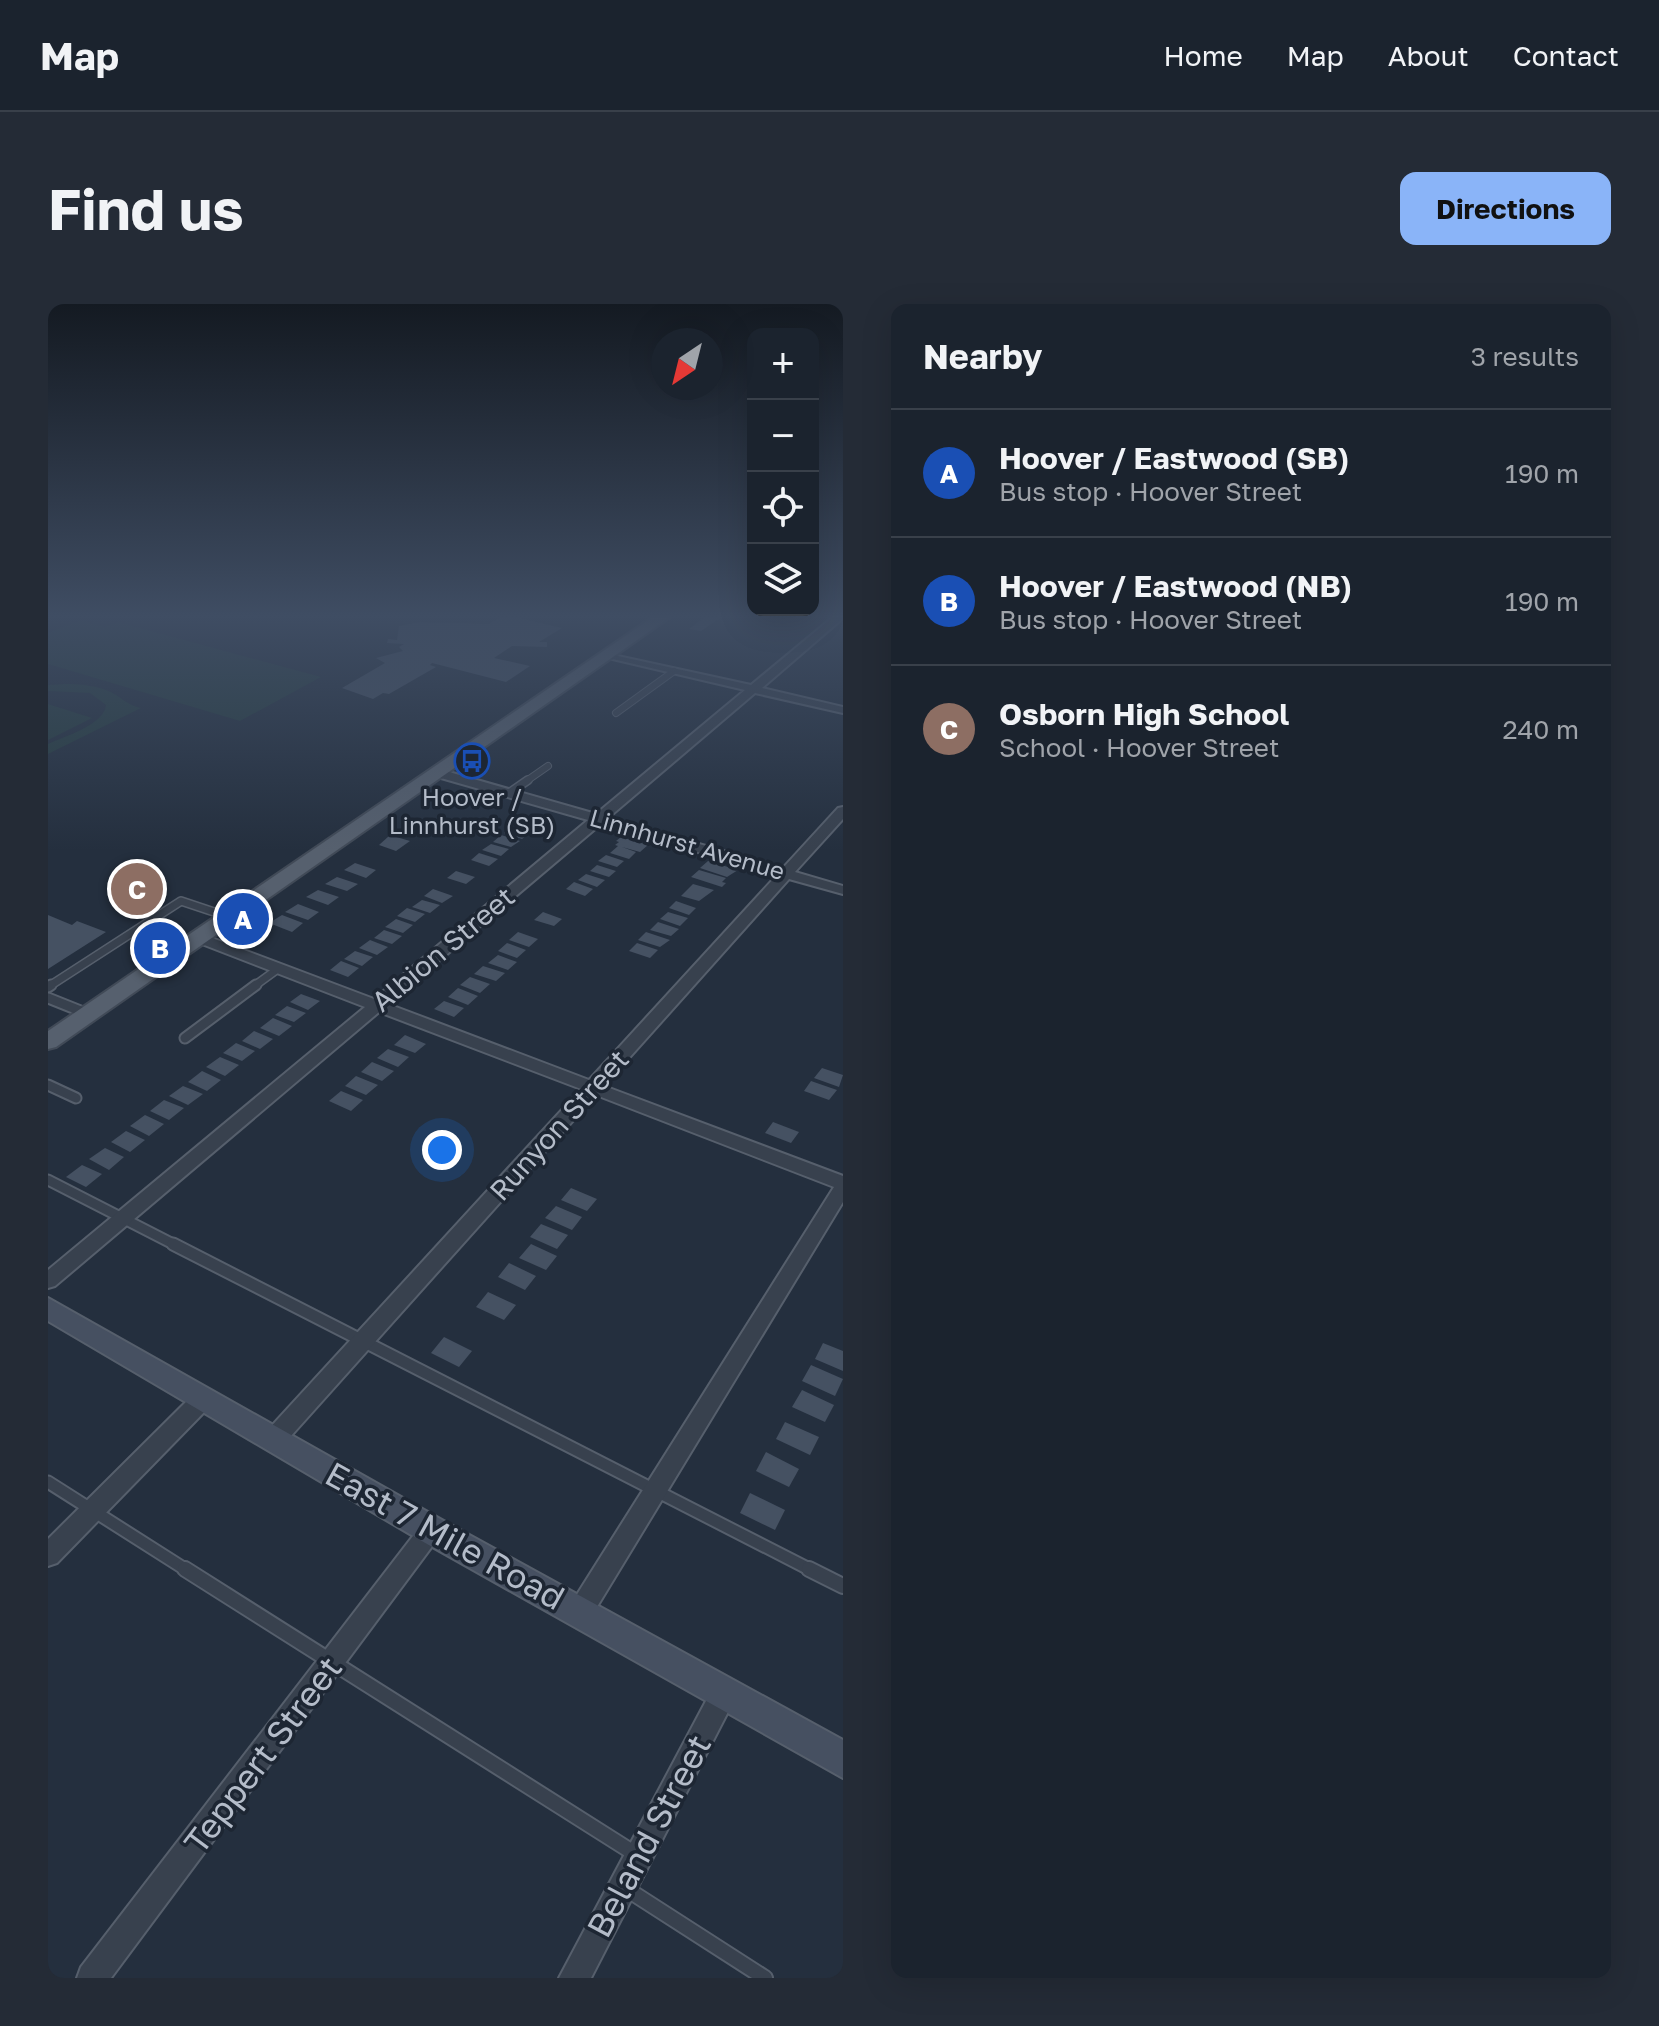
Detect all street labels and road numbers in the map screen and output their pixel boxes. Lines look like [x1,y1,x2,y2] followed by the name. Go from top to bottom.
[587,802,788,885] street label: Linnhurst Avenue
[365,879,521,1018] street label: Albion Street
[482,1043,635,1207] street label: Runyon Street
[319,1453,572,1617] street label: East 7 Mile Road
[175,1648,349,1861] street label: Teppert Street
[578,1727,718,1944] street label: Beland Street

